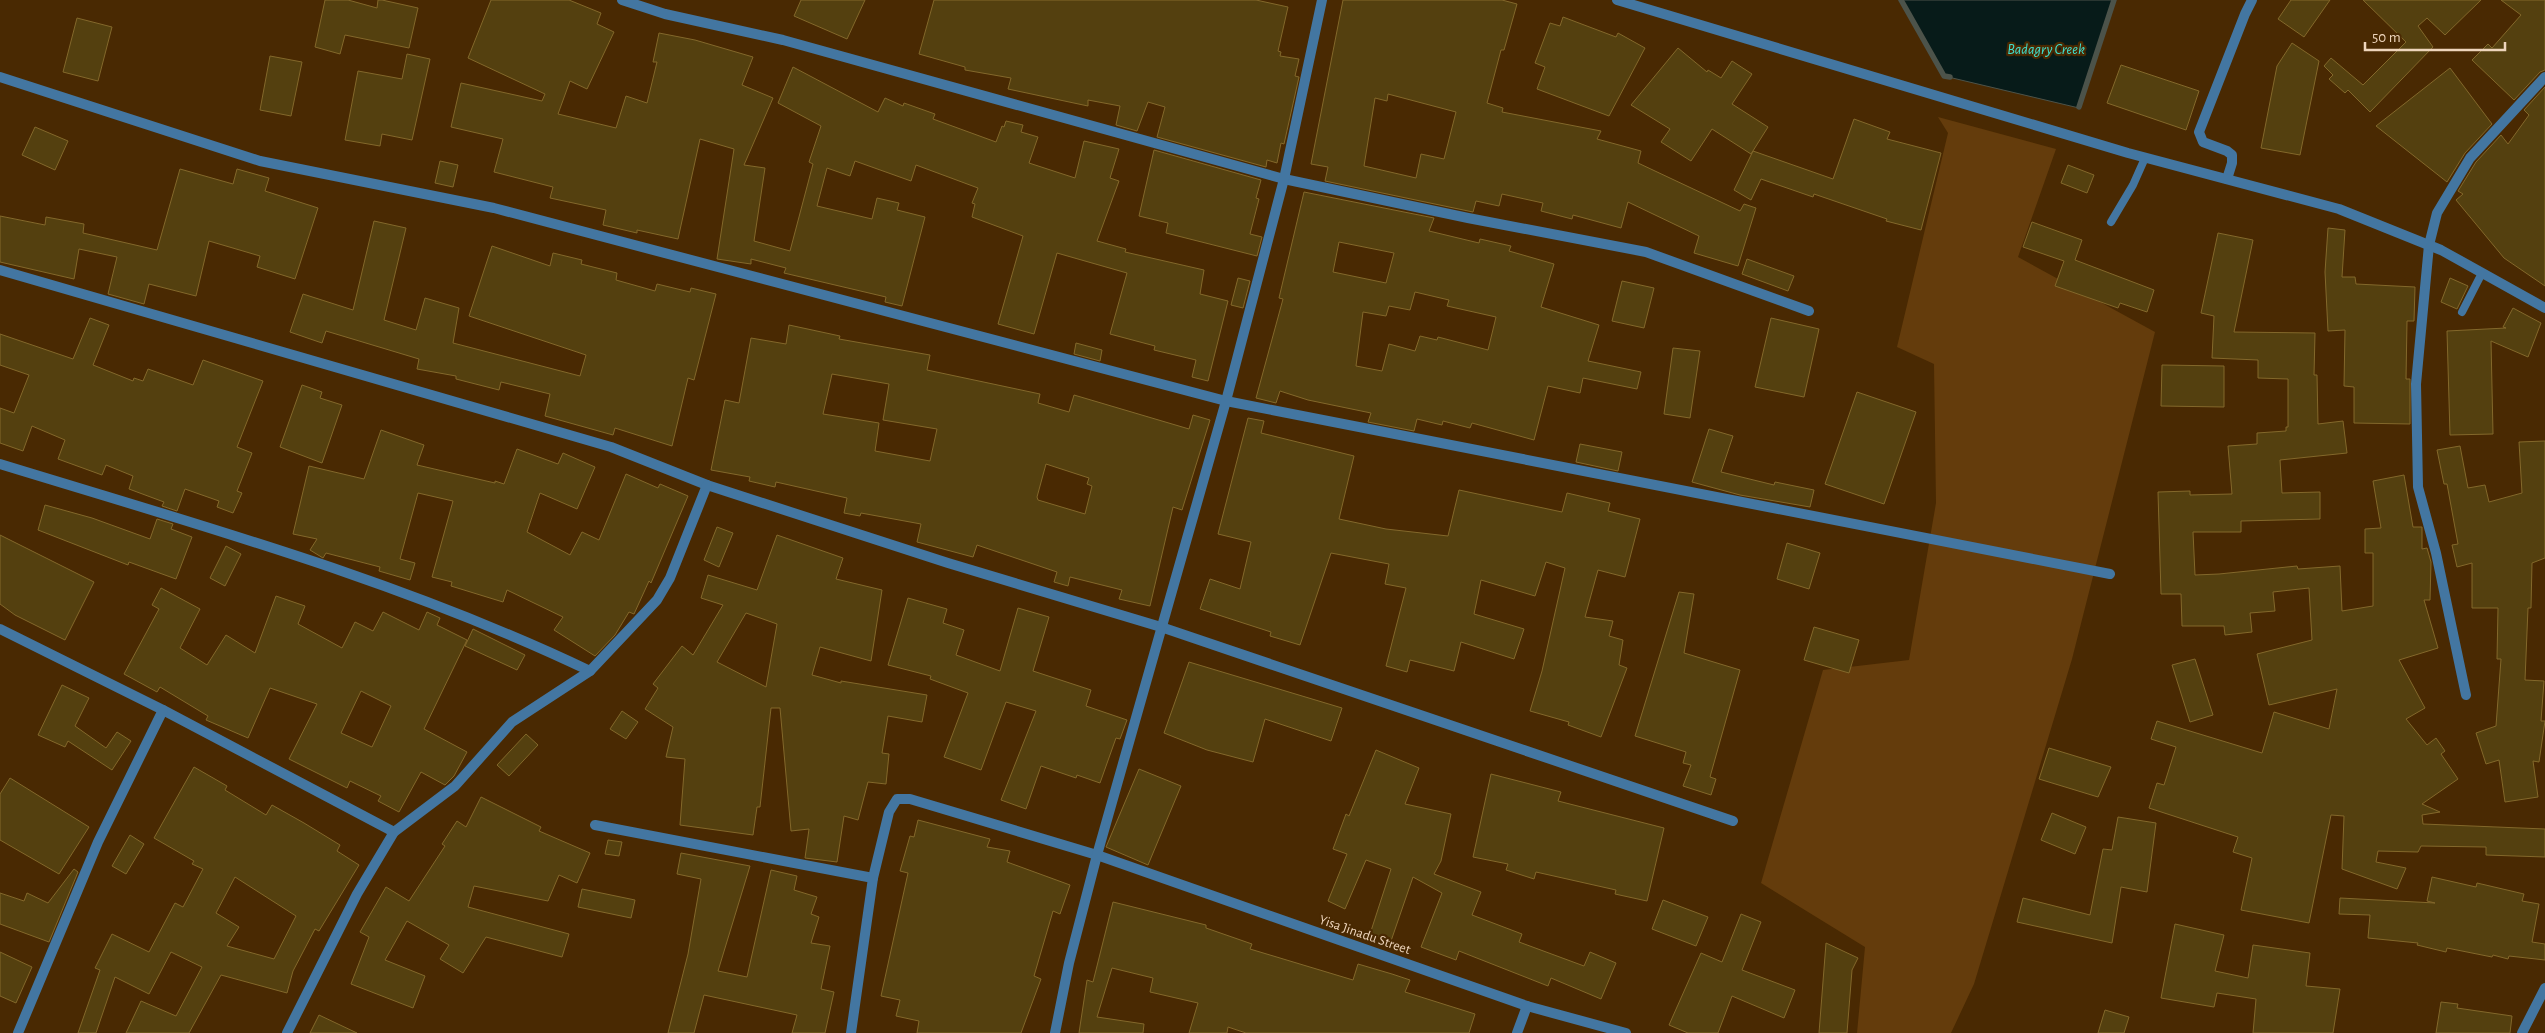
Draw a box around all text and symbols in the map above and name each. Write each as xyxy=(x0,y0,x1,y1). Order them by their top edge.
scale bar xyxy=(2365,20,2505,52)
text: 50 m xyxy=(2372,30,2401,45)
water label: Badagry Creek xyxy=(2007,42,2085,57)
street label: Yisa Jinadu Street xyxy=(1317,913,1413,957)

